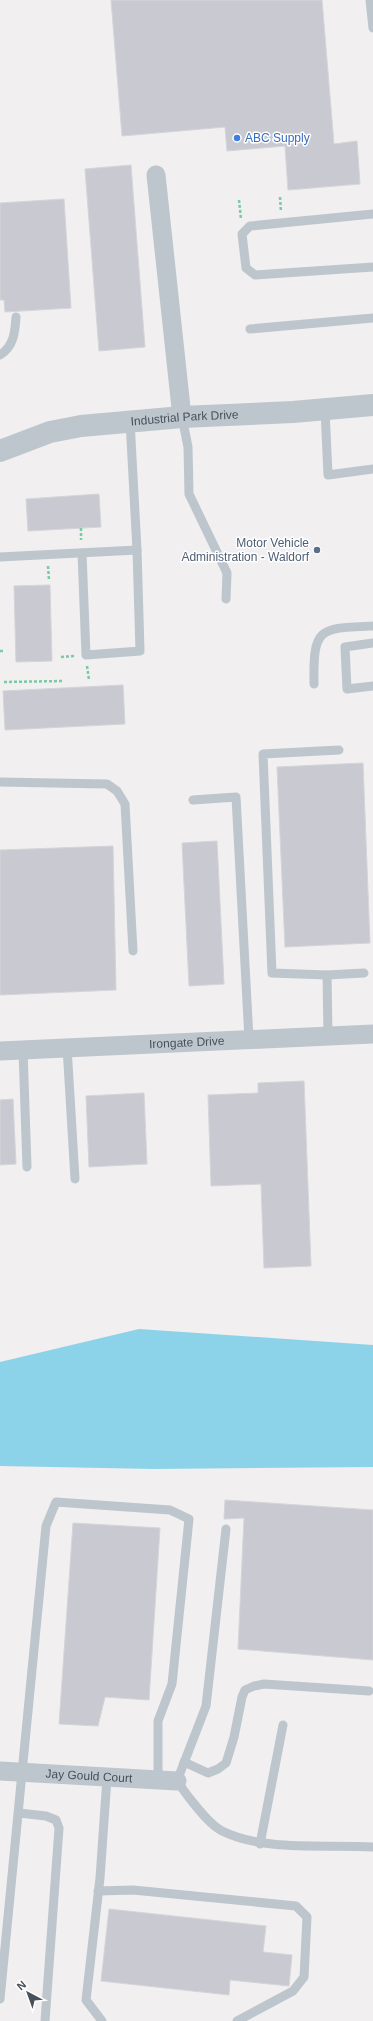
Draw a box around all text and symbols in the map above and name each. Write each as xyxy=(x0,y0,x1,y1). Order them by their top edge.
place label: ABC Supply xyxy=(245,131,310,145)
marker: ABC Supply xyxy=(232,133,242,143)
street label: Industrial Park Drive xyxy=(130,407,239,429)
place label: Motor Vehicle Administration - Waldorf xyxy=(181,536,310,564)
marker: Motor Vehicle Administration - Waldorf xyxy=(312,545,322,555)
street label: Irongate Drive xyxy=(149,1034,225,1051)
street label: Jay Gould Court xyxy=(45,1767,133,1785)
north arrow xyxy=(8,1973,48,2013)
text: N xyxy=(15,1978,28,1993)

